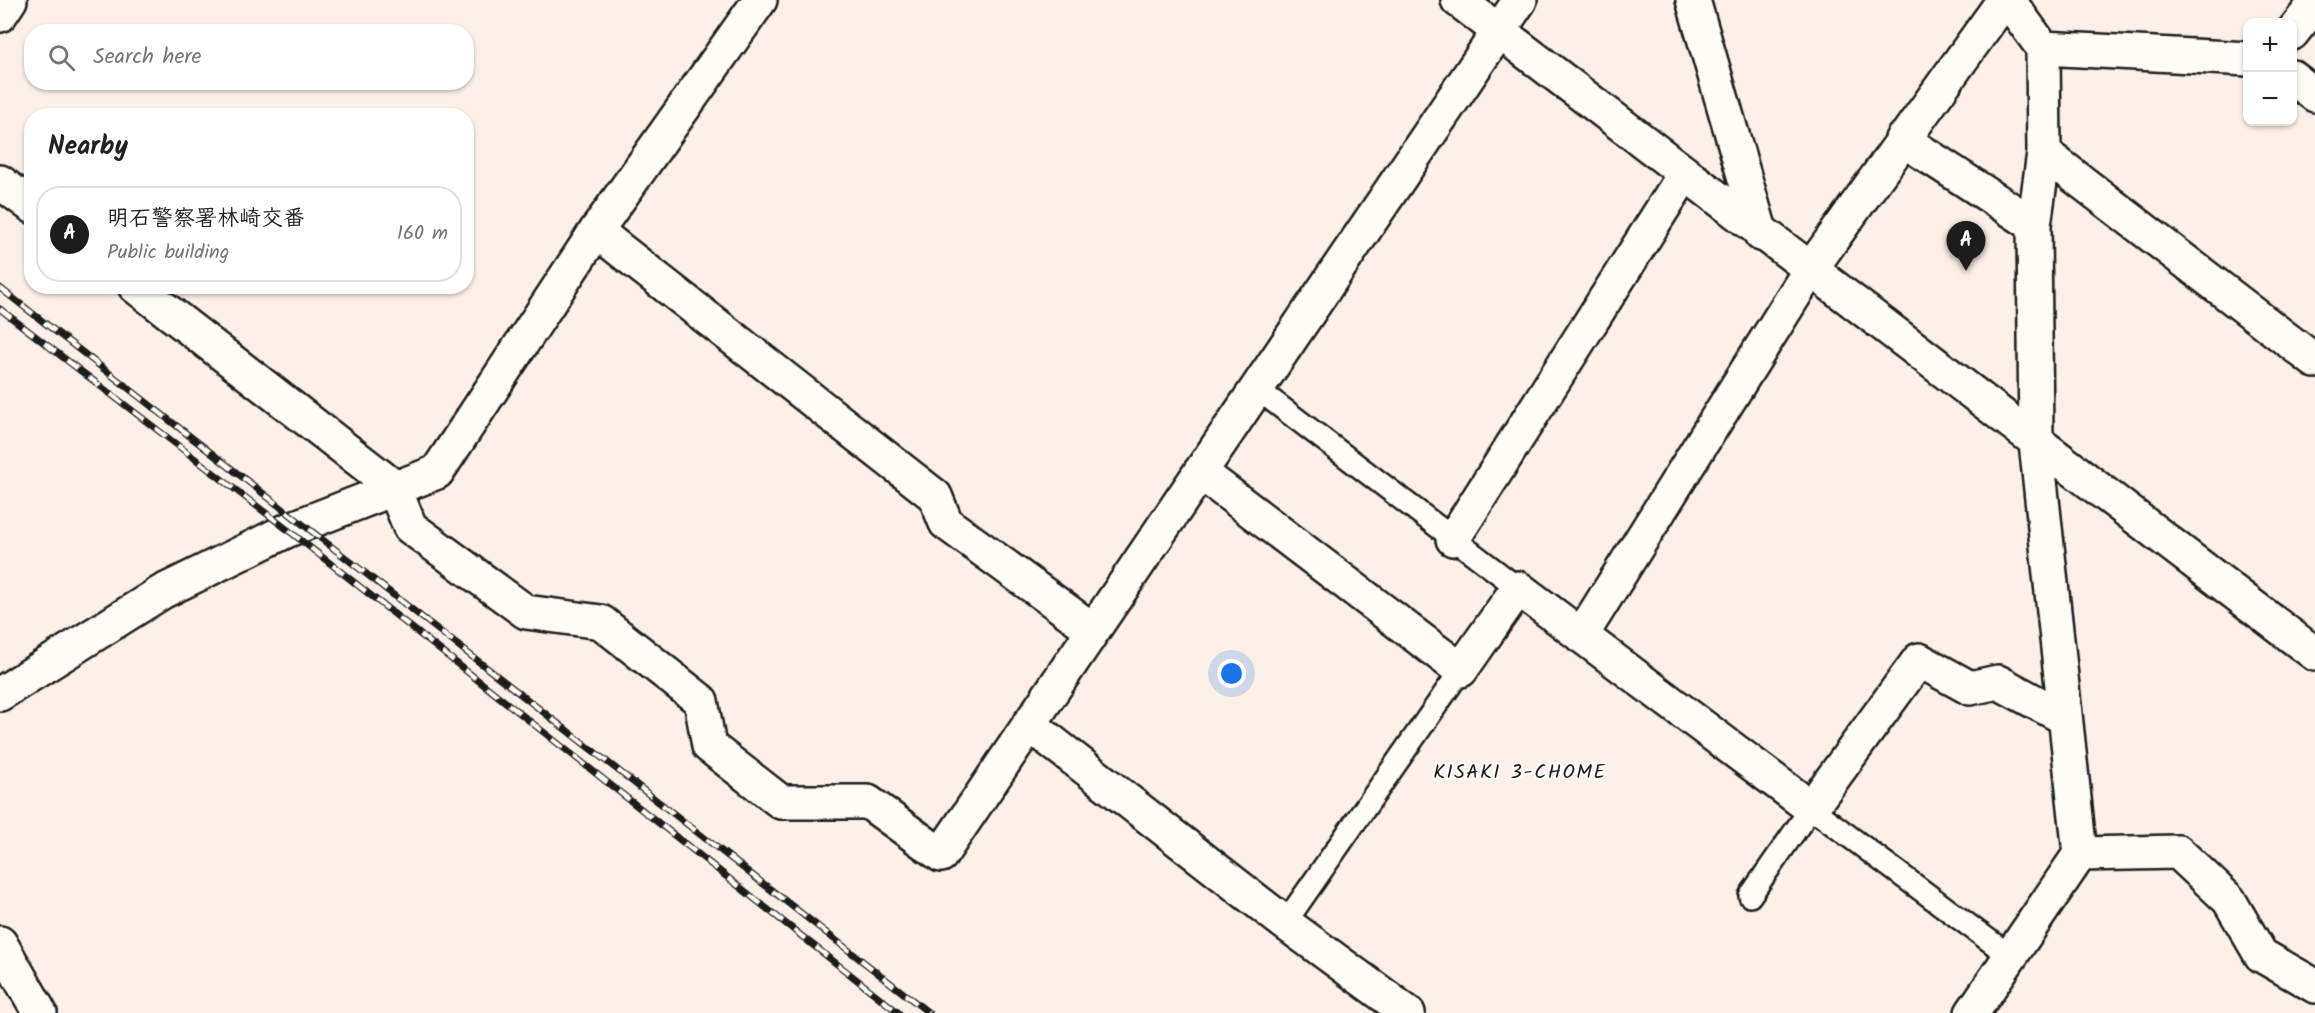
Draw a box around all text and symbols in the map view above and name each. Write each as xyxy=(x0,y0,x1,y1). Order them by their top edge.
map controls xyxy=(2243,18,2297,126)
button: + xyxy=(2243,18,2297,72)
search box xyxy=(24,24,474,90)
text: Search here xyxy=(93,40,201,75)
icon: search xyxy=(45,41,78,74)
button: − xyxy=(2243,72,2297,126)
text: Nearby xyxy=(48,126,128,168)
text: 明石警察署林崎交番 xyxy=(107,202,305,237)
text: A xyxy=(63,218,76,250)
text: 160 m xyxy=(397,218,448,250)
pin: A xyxy=(1946,222,1986,271)
text: Public building xyxy=(107,237,229,269)
your location xyxy=(1217,659,1246,688)
district label: KISAKI 3-CHOME xyxy=(1433,757,1607,789)

